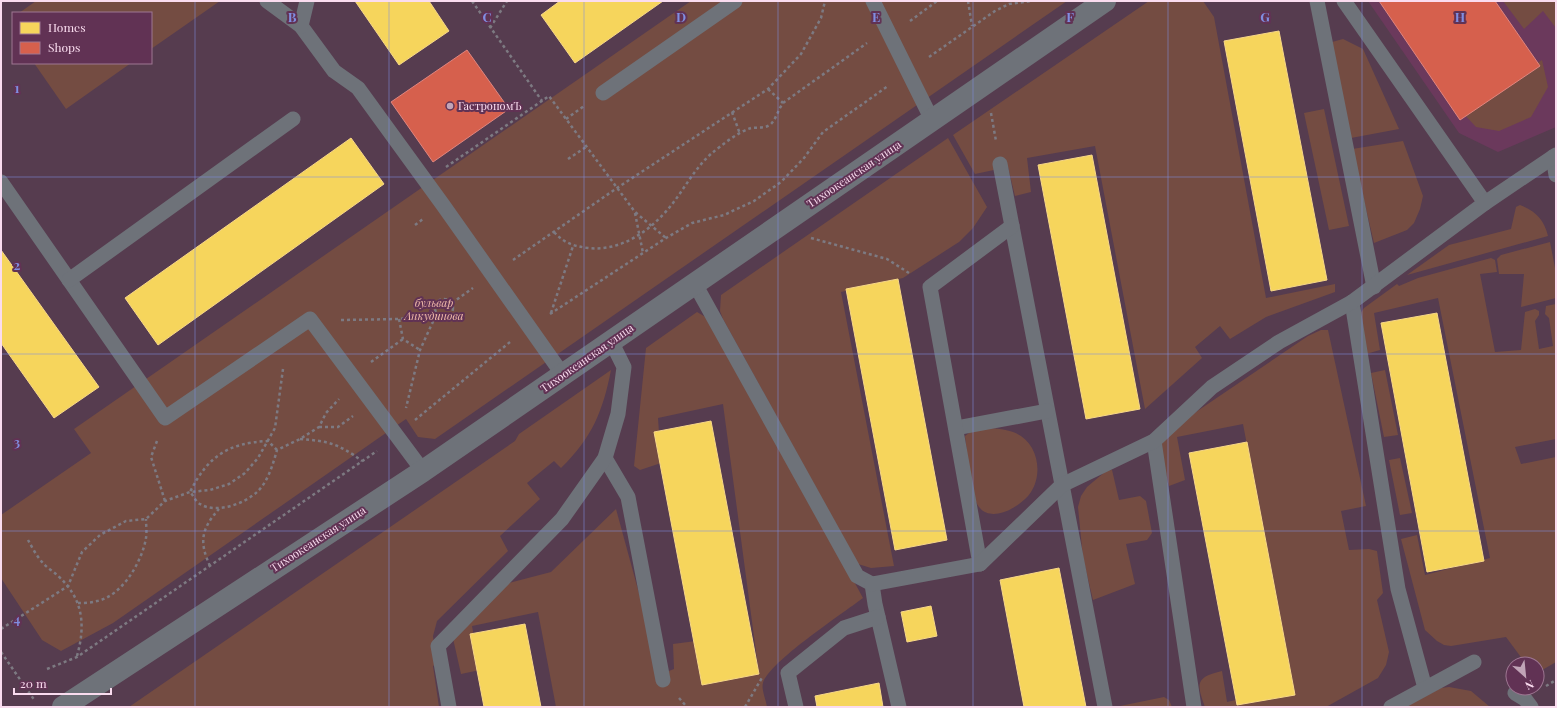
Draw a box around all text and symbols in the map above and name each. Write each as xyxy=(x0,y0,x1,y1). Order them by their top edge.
text: B xyxy=(288,8,297,25)
text: C xyxy=(482,8,492,25)
text: D xyxy=(676,8,686,25)
text: E xyxy=(872,8,880,25)
text: F xyxy=(1066,8,1074,25)
text: G xyxy=(1260,8,1270,25)
text: H xyxy=(1455,8,1465,25)
legend xyxy=(12,12,152,64)
text: Homes xyxy=(48,19,86,35)
text: Shops xyxy=(48,39,80,55)
text: 1 xyxy=(15,79,20,96)
place label: ГастрономЪ xyxy=(458,98,521,113)
marker: ГастрономЪ xyxy=(445,101,455,111)
street label: Тихоокеанская улица xyxy=(804,136,904,211)
text: 2 xyxy=(14,256,21,273)
park label: бульвар Анкудинова xyxy=(404,295,464,323)
street label: Тихоокеанская улица xyxy=(537,319,637,395)
text: 3 xyxy=(14,433,20,450)
street label: Тихоокеанская улица xyxy=(267,502,369,575)
text: 4 xyxy=(14,610,21,627)
north arrow xyxy=(1505,656,1545,696)
scale bar xyxy=(14,670,111,696)
text: 20 m xyxy=(20,675,47,691)
text: N xyxy=(1523,677,1537,694)

